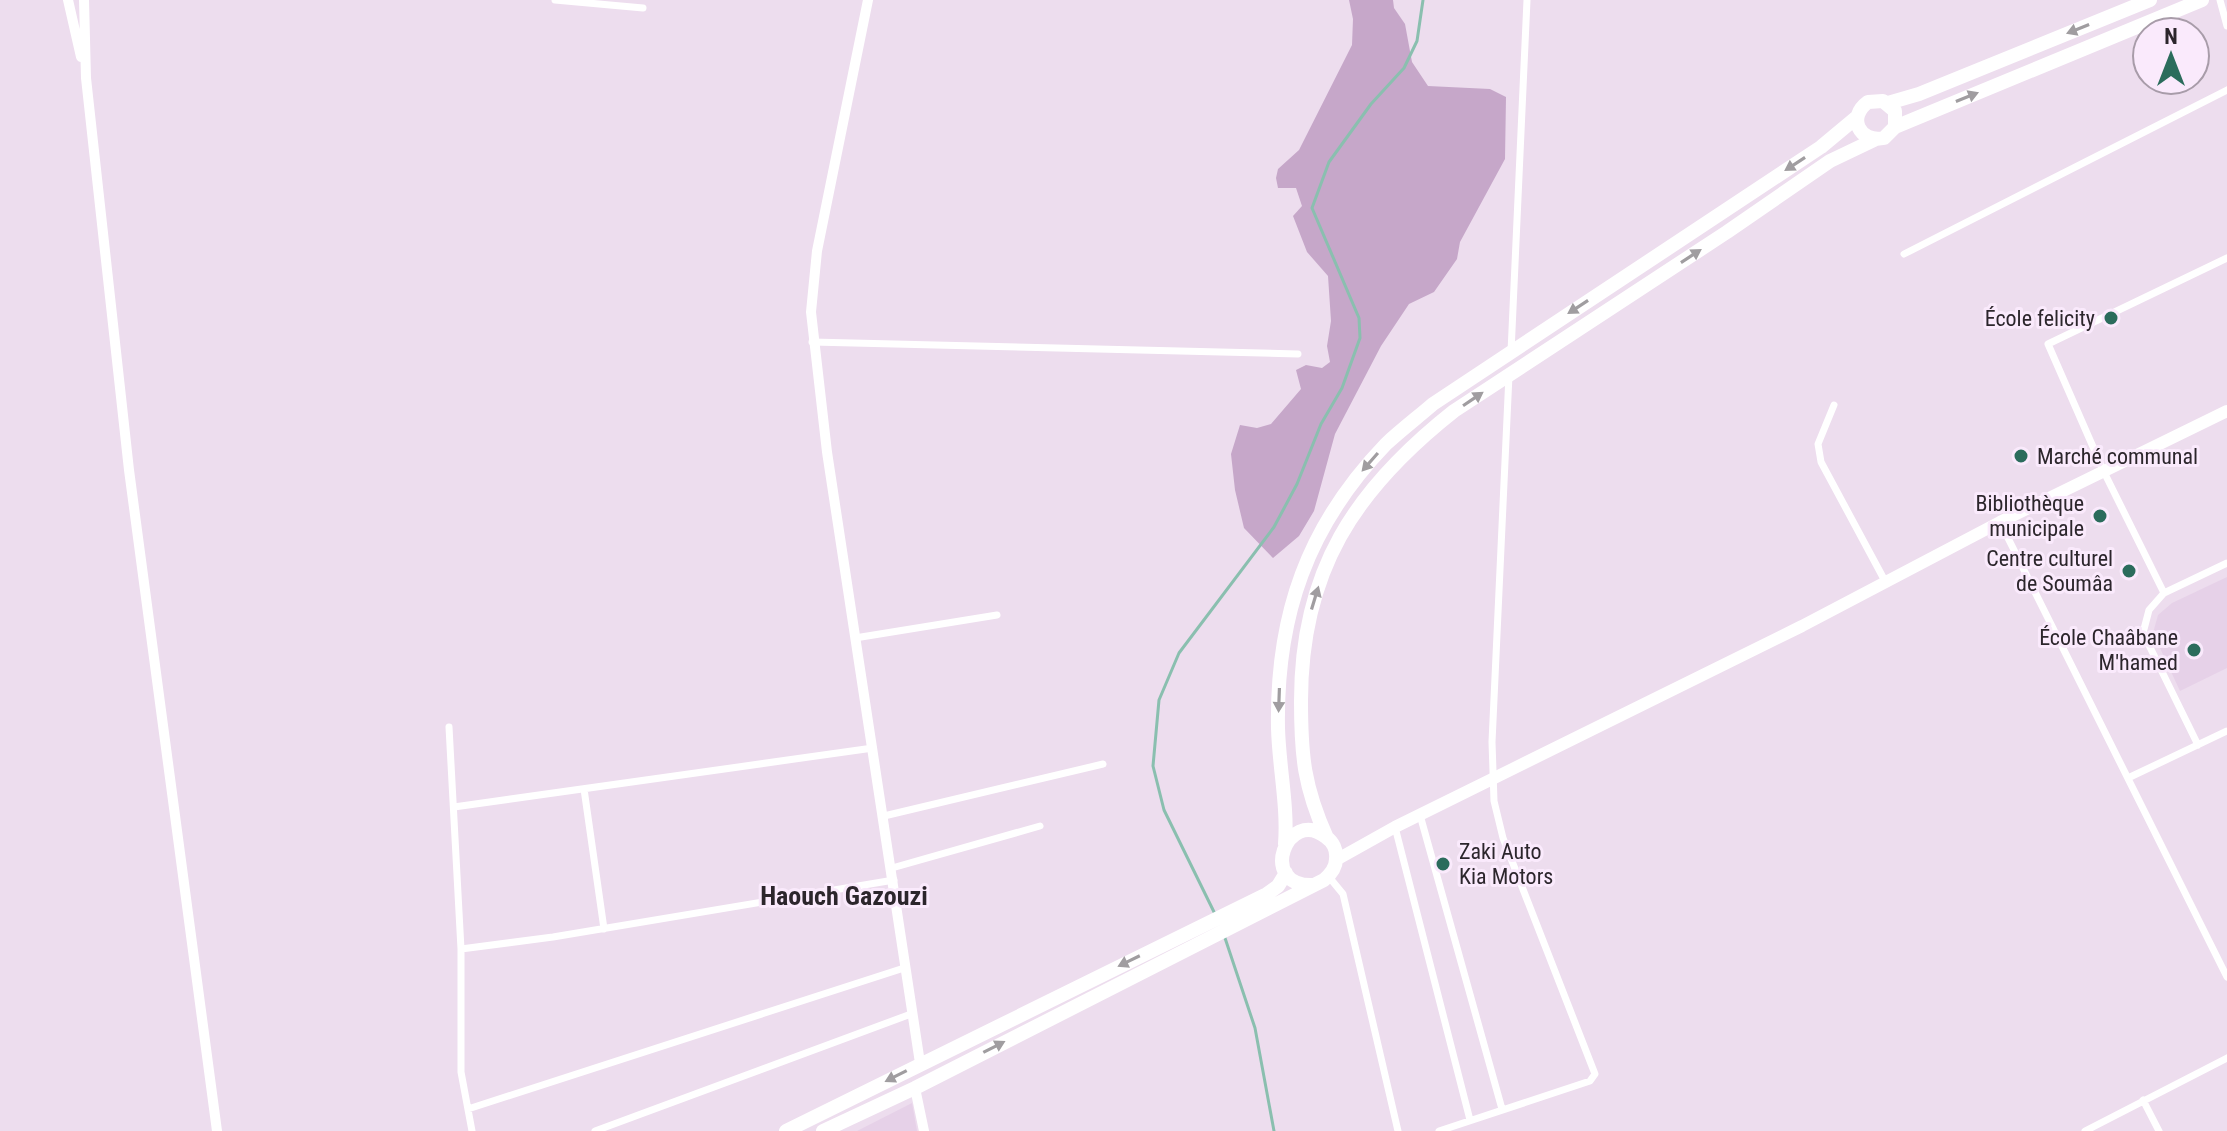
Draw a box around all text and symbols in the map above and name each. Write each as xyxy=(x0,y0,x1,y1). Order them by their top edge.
north arrow xyxy=(2131,16,2211,96)
one-way arrow xyxy=(2066,23,2090,36)
text: N xyxy=(2164,24,2178,49)
one-way arrow xyxy=(1955,91,1979,104)
one-way arrow xyxy=(1784,156,1805,171)
one-way arrow xyxy=(1680,249,1701,264)
one-way arrow xyxy=(1567,300,1588,315)
place label: École felicity xyxy=(1985,306,2095,331)
marker: École felicity xyxy=(2102,309,2120,327)
one-way arrow xyxy=(1462,392,1484,406)
place label: Marché communal xyxy=(2037,444,2198,469)
marker: Marché communal xyxy=(2012,447,2030,465)
one-way arrow xyxy=(1362,452,1379,472)
place label: Bibliothèque municipale xyxy=(1976,491,2084,541)
marker: Bibliothèque municipale xyxy=(2091,507,2109,525)
place label: Centre culturel de Soumâa xyxy=(1986,546,2113,596)
marker: Centre culturel de Soumâa xyxy=(2120,562,2138,580)
one-way arrow xyxy=(1309,585,1321,609)
place label: École Chaâbane M'hamed xyxy=(2039,625,2178,675)
marker: École Chaâbane M'hamed xyxy=(2185,641,2203,659)
one-way arrow xyxy=(1273,688,1286,713)
place label: Zaki Auto Kia Motors xyxy=(1459,839,1553,889)
marker: Zaki Auto Kia Motors xyxy=(1434,855,1452,873)
district label: Haouch Gazouzi xyxy=(760,881,928,911)
one-way arrow xyxy=(1118,954,1141,968)
one-way arrow xyxy=(982,1041,1005,1054)
one-way arrow xyxy=(884,1069,907,1082)

